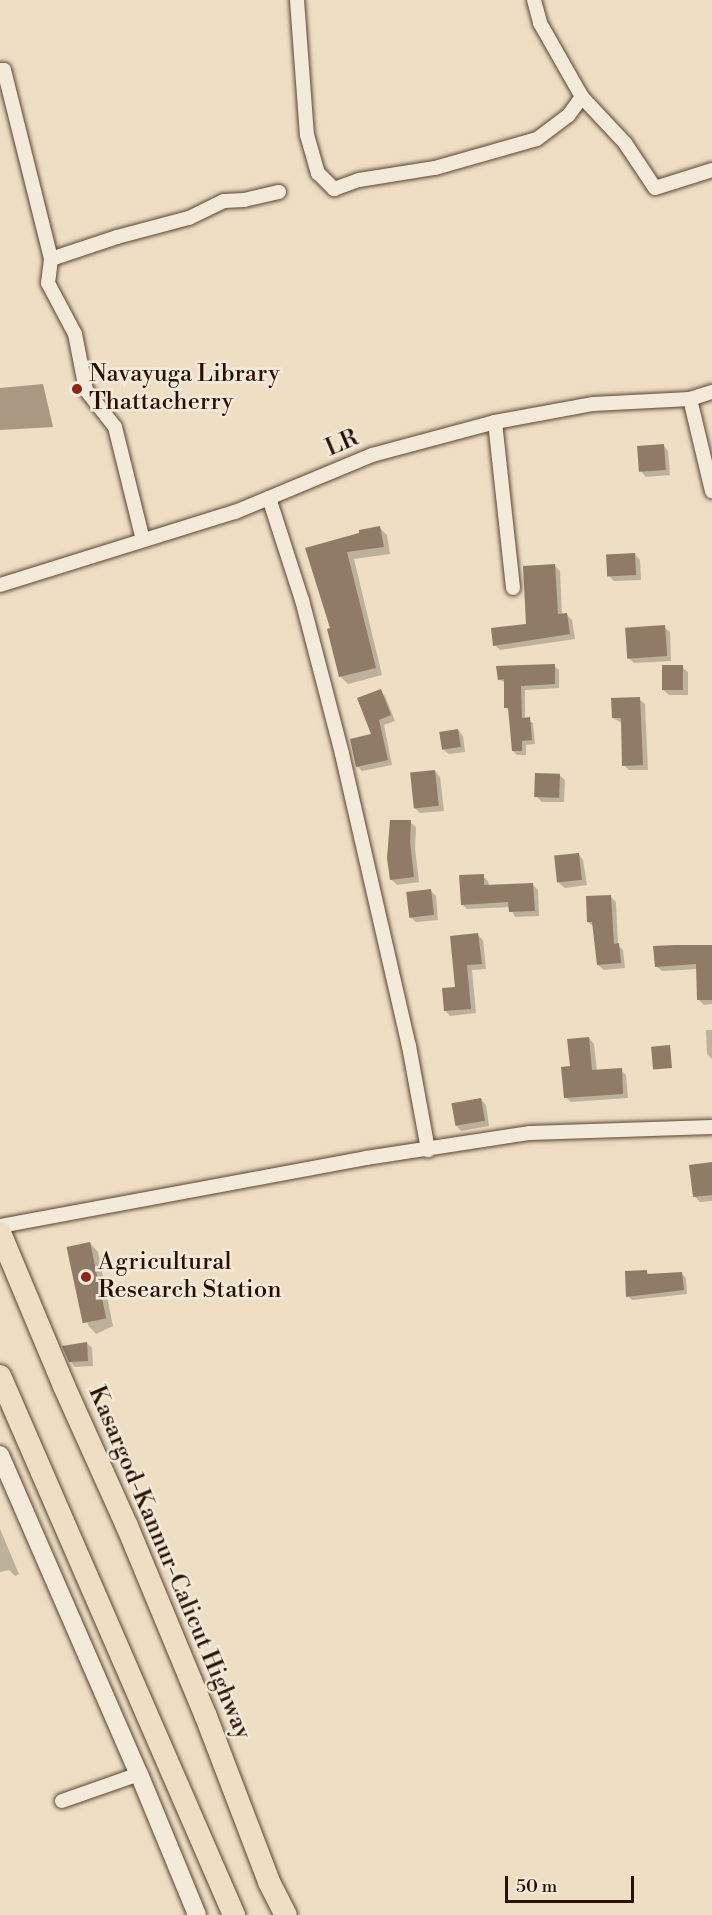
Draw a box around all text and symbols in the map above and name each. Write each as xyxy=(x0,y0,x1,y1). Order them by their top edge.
place label: Navayuga Library Thattacherry xyxy=(89,361,280,417)
marker: Navayuga Library Thattacherry xyxy=(70,382,84,396)
street label: LR xyxy=(321,424,363,464)
place label: Agricultural Research Station xyxy=(98,1249,282,1305)
marker: Agricultural Research Station xyxy=(79,1270,93,1284)
street label: Kasargod-Kannur-Calicut Highway xyxy=(81,1382,257,1744)
scale bar xyxy=(508,1864,637,1902)
text: 50 m xyxy=(516,1875,557,1898)

